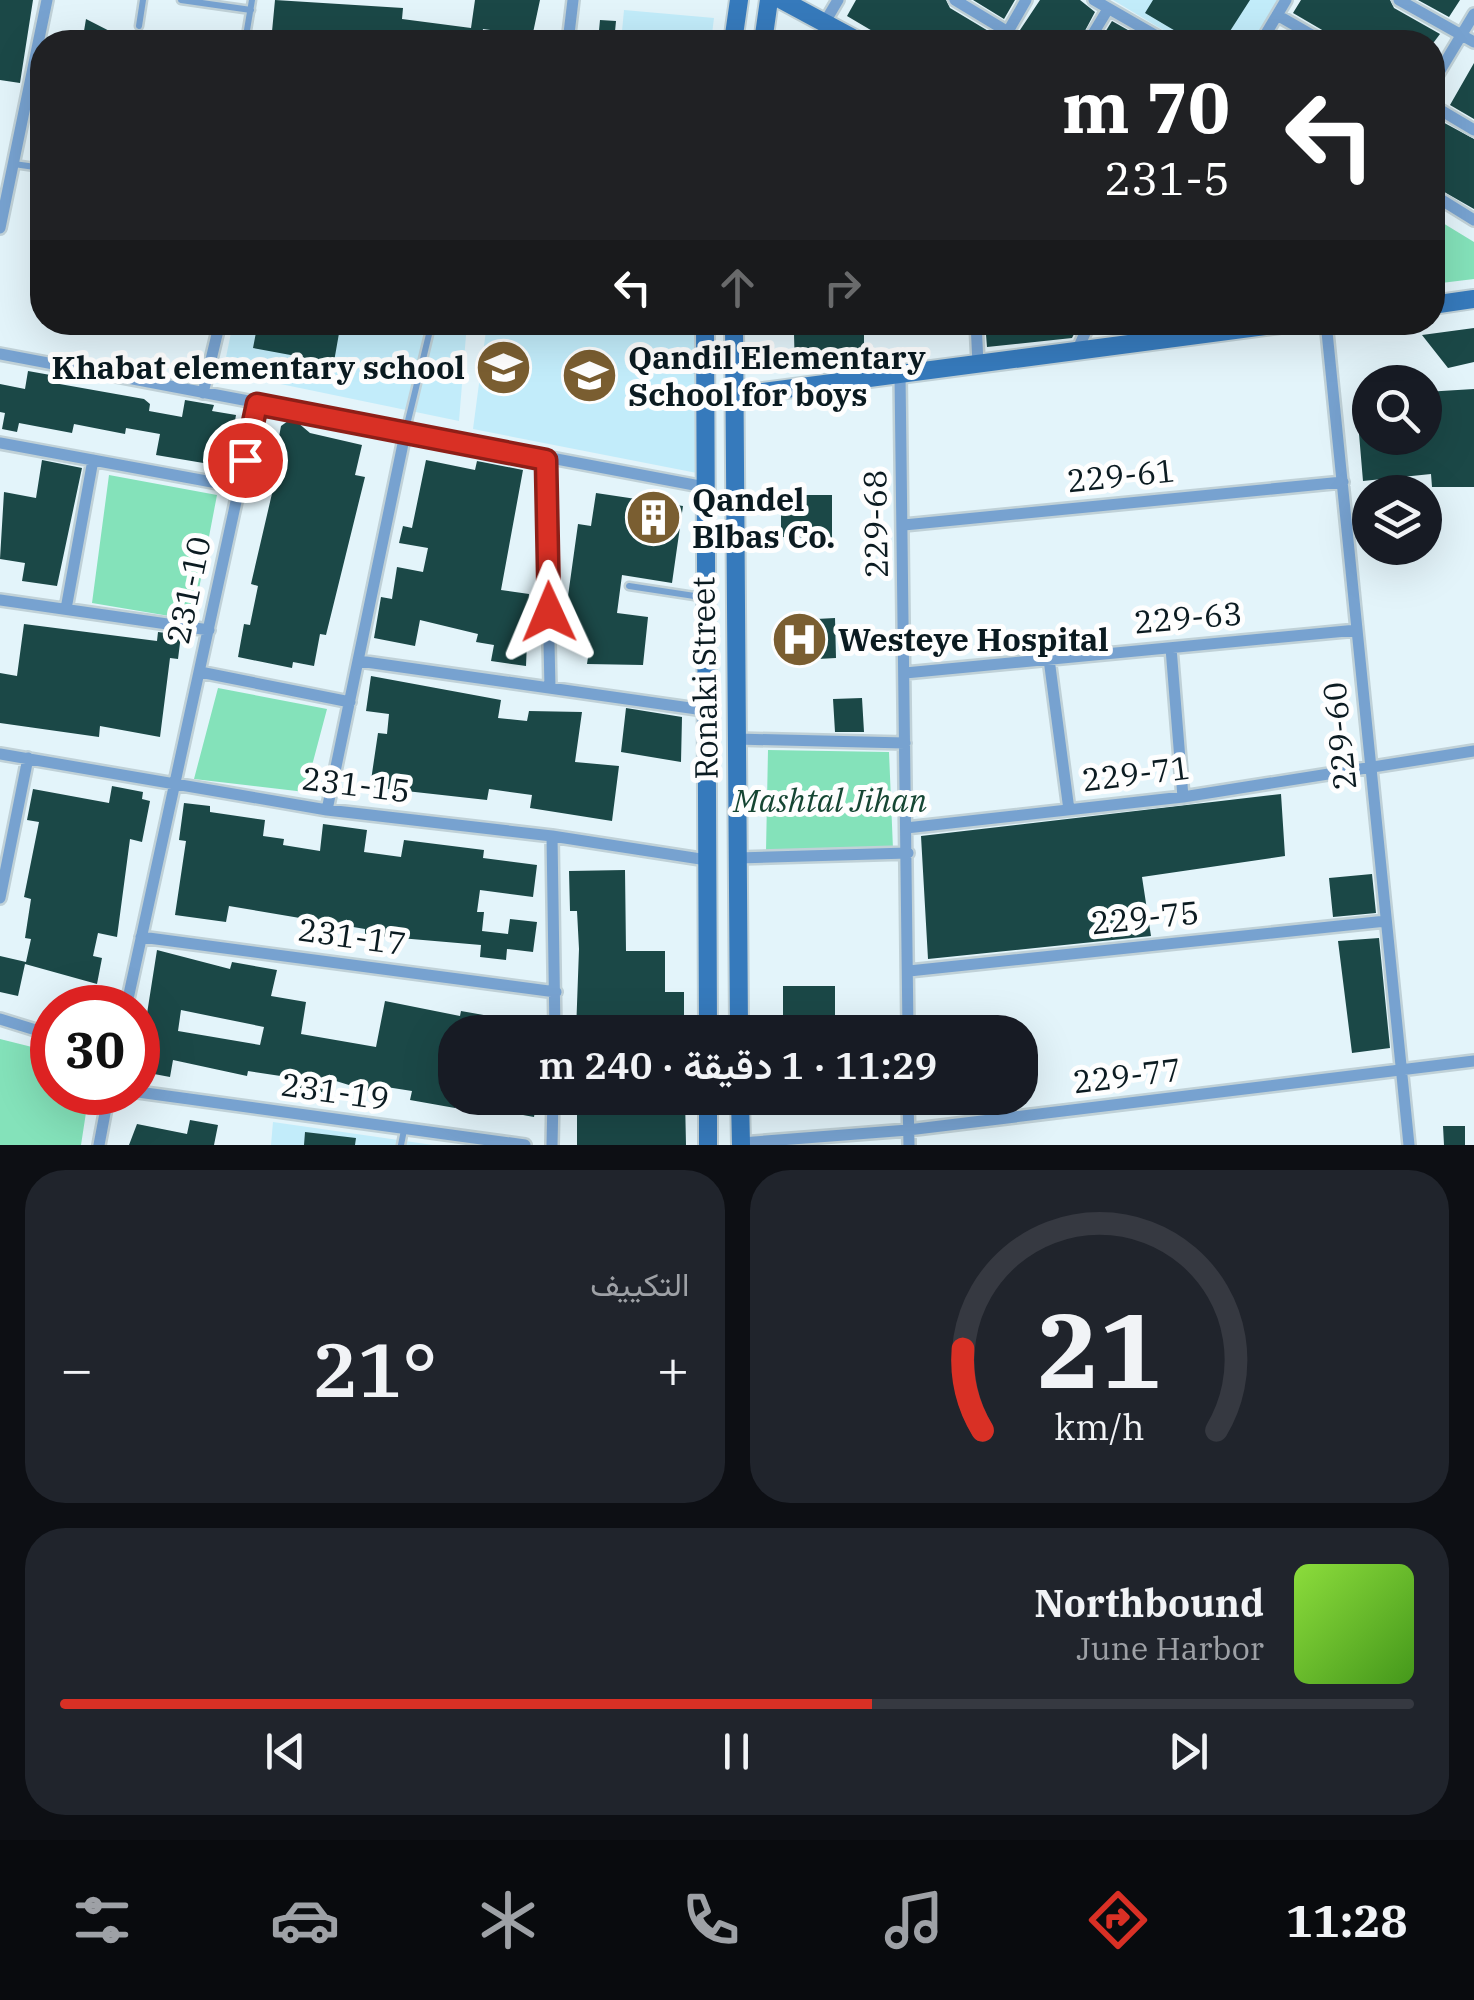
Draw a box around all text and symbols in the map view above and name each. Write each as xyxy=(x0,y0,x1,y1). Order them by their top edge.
text: 70 m xyxy=(1062,61,1230,152)
icon: left xyxy=(1265,70,1395,200)
text: 231-5 xyxy=(1104,149,1230,207)
icon: left xyxy=(605,260,660,315)
icon: ahead xyxy=(710,260,765,315)
icon: right xyxy=(815,260,870,315)
place label: Qandil Elementary School for boys xyxy=(628,336,926,415)
school or university icon: Khabat elementary school xyxy=(474,338,534,398)
place label: Khabat elementary school xyxy=(51,346,465,388)
school or university icon: Qandil Elementary School for boys xyxy=(559,346,619,406)
map controls xyxy=(1352,365,1442,565)
button: search xyxy=(1352,365,1442,455)
pin xyxy=(203,418,288,503)
icon: arrive xyxy=(218,433,273,488)
street label: 229-61 xyxy=(1065,448,1177,502)
street label: 229-68 xyxy=(853,469,897,579)
button: layers xyxy=(1352,475,1442,565)
place label: Qandel Blbas Co. xyxy=(692,478,835,557)
building icon: Qandel Blbas Co. xyxy=(623,488,683,548)
street label: 231-10 xyxy=(156,532,220,647)
position arrow xyxy=(497,560,601,664)
street label: Ronaki Street xyxy=(681,576,727,780)
street label: 229-63 xyxy=(1132,591,1244,643)
hospital icon: Westeye Hospital xyxy=(769,610,829,670)
place label: Westeye Hospital xyxy=(838,618,1109,660)
street label: 229-60 xyxy=(1312,680,1366,792)
street label: 229-71 xyxy=(1079,746,1192,800)
street label: 231-15 xyxy=(300,757,413,811)
park label: Mashtal Jihan xyxy=(732,779,927,821)
street label: 229-75 xyxy=(1089,890,1201,944)
street label: 231-17 xyxy=(295,908,409,964)
speed limit sign: 30 xyxy=(30,985,160,1115)
text: 11:29 · 1 دقيقة · 240 m xyxy=(539,1040,937,1089)
street label: 229-77 xyxy=(1070,1048,1183,1102)
street label: 231-19 xyxy=(278,1063,392,1119)
text: التكييف xyxy=(590,1263,690,1305)
text: 21 xyxy=(1037,1281,1162,1417)
text: 21° xyxy=(312,1320,437,1418)
text: − xyxy=(60,1333,93,1404)
text: + xyxy=(656,1333,689,1404)
text: km/h xyxy=(1054,1403,1144,1450)
text: Northbound xyxy=(1034,1578,1264,1627)
text: June Harbor xyxy=(1076,1627,1264,1669)
icon: previous xyxy=(258,1724,313,1779)
icon: pause xyxy=(709,1724,764,1779)
icon: next xyxy=(1161,1724,1216,1779)
icon: filters xyxy=(67,1885,137,1955)
icon: car xyxy=(270,1885,340,1955)
icon: climate xyxy=(473,1885,543,1955)
icon: phone xyxy=(676,1885,746,1955)
icon: music xyxy=(879,1885,949,1955)
icon: directions xyxy=(1083,1885,1153,1955)
text: 11:28 xyxy=(1286,1891,1407,1949)

